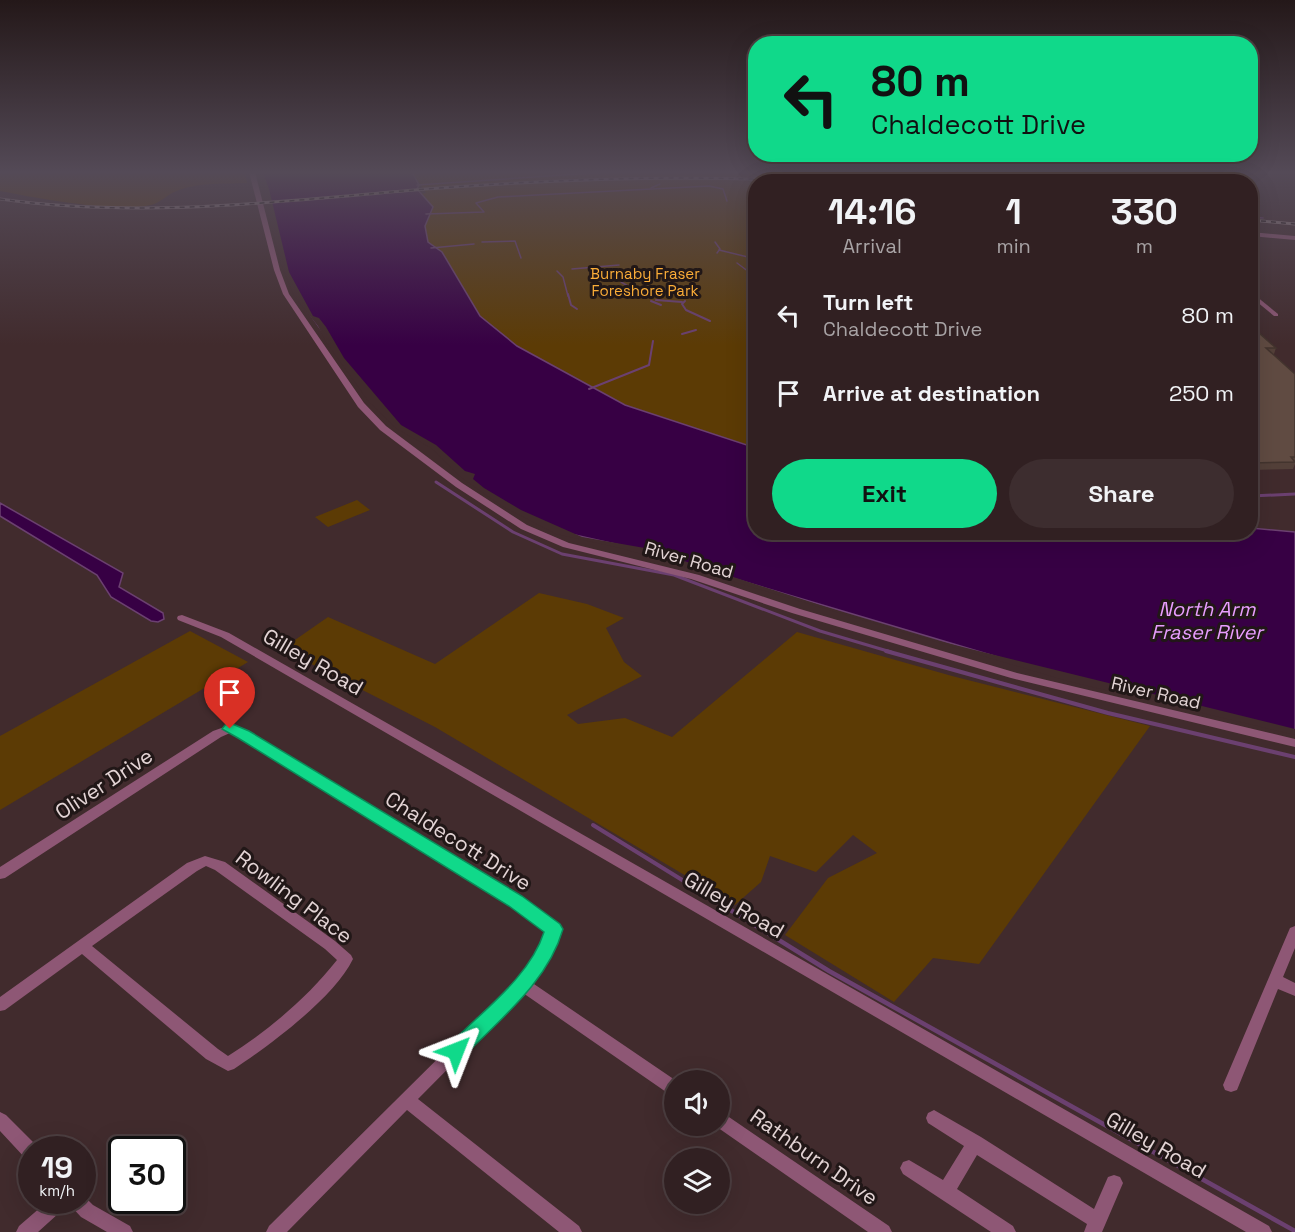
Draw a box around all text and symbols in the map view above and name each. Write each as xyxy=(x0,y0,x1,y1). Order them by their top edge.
text: 80 m xyxy=(871,55,970,108)
icon: left xyxy=(772,60,850,138)
text: Chaldecott Drive xyxy=(871,107,1086,142)
text: 14:16 xyxy=(828,189,916,235)
text: 1 xyxy=(1006,189,1022,235)
text: 330 xyxy=(1111,189,1178,235)
text: Arrival xyxy=(843,233,902,259)
text: min xyxy=(996,233,1031,259)
text: m xyxy=(1136,233,1153,259)
park label: Burnaby Fraser Foreshore Park xyxy=(590,264,700,300)
text: Turn left xyxy=(823,288,913,316)
icon: left xyxy=(772,299,805,332)
text: 80 m xyxy=(1182,301,1234,329)
text: Chaldecott Drive xyxy=(823,316,982,342)
icon: arrive xyxy=(772,377,805,410)
text: Arrive at destination xyxy=(823,379,1040,407)
text: 250 m xyxy=(1169,379,1234,407)
button: Exit xyxy=(772,459,997,528)
button: Share xyxy=(1009,459,1234,528)
street label: River Road xyxy=(642,536,736,583)
water label: North Arm Fraser River xyxy=(1151,596,1265,645)
street label: Gilley Road xyxy=(258,622,368,701)
pin xyxy=(204,667,255,729)
street label: River Road xyxy=(1109,671,1203,714)
icon: arrive xyxy=(213,676,246,709)
street label: Oliver Drive xyxy=(50,742,158,825)
street label: Chaldecott Drive xyxy=(380,785,536,896)
street label: Rowling Place xyxy=(230,844,358,949)
street label: Gilley Road xyxy=(679,865,789,944)
position arrow xyxy=(424,1019,488,1083)
map controls xyxy=(664,1070,730,1214)
button: sound xyxy=(664,1070,730,1136)
street label: Rathburn Drive xyxy=(745,1102,883,1211)
street label: Gilley Road xyxy=(1101,1105,1211,1184)
speed limit sign: 30 xyxy=(108,1136,186,1214)
text: 19 xyxy=(41,1148,73,1187)
button: layers xyxy=(664,1148,730,1214)
text: km/h xyxy=(39,1181,75,1200)

